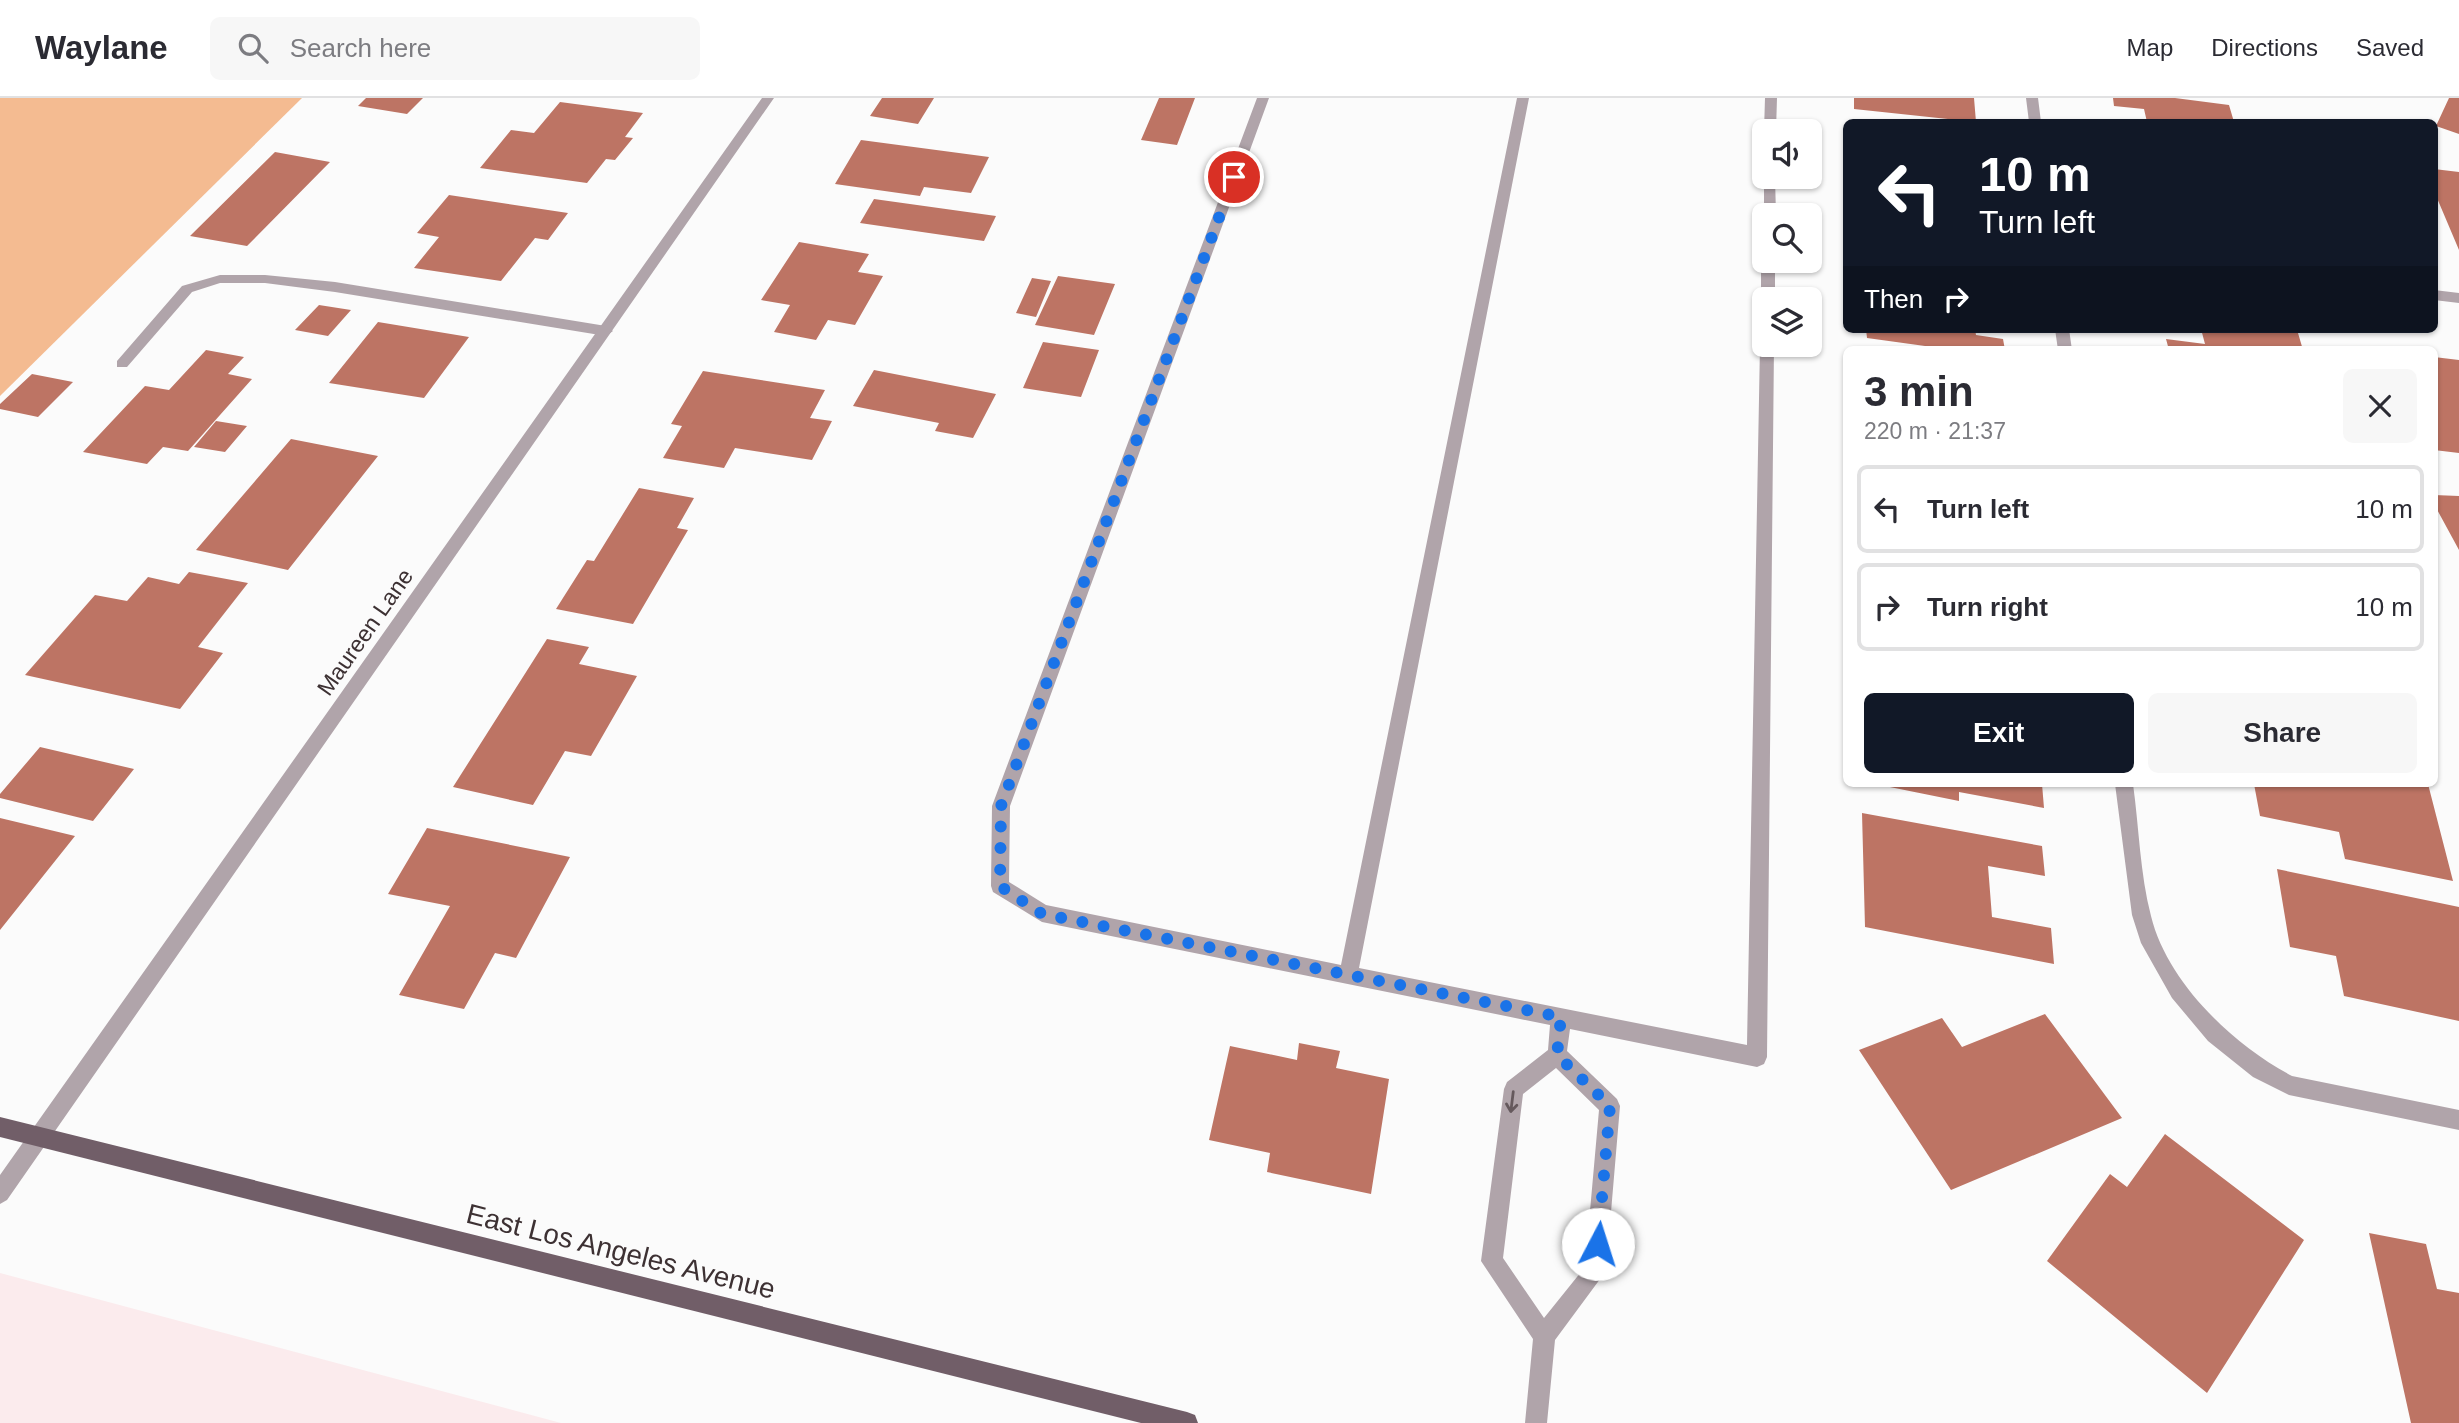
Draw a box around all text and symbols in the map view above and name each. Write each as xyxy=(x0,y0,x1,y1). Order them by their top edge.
search box xyxy=(210,17,700,80)
text: Waylane xyxy=(35,29,168,66)
icon: search xyxy=(234,29,272,67)
text: Search here xyxy=(290,33,431,63)
text: Map xyxy=(2127,34,2173,61)
text: Directions xyxy=(2211,34,2318,61)
text: Saved xyxy=(2356,34,2424,61)
map controls xyxy=(1752,119,1822,357)
button: sound xyxy=(1752,119,1822,189)
pin xyxy=(1204,147,1264,207)
icon: left xyxy=(1864,147,1955,238)
text: 10 m xyxy=(1979,147,2091,201)
icon: arrive xyxy=(1215,158,1253,196)
button: search xyxy=(1752,203,1822,273)
text: Turn left xyxy=(1979,204,2095,240)
icon: right xyxy=(1937,280,1975,318)
text: Then xyxy=(1864,284,1923,314)
button: layers xyxy=(1752,287,1822,357)
text: 3 min xyxy=(1864,368,1974,415)
button: close xyxy=(2343,369,2417,443)
text: 220 m · 21:37 xyxy=(1864,418,2006,444)
icon: left xyxy=(1868,490,1906,528)
text: Turn left xyxy=(1927,494,2029,524)
text: 10 m xyxy=(2355,494,2413,524)
street label: Maureen Lane xyxy=(312,564,418,700)
icon: right xyxy=(1868,588,1906,626)
text: Turn right xyxy=(1927,592,2048,622)
text: 10 m xyxy=(2355,592,2413,622)
button: Exit xyxy=(1864,693,2134,773)
button: Share xyxy=(2148,693,2417,773)
one-way arrow xyxy=(1505,1090,1518,1113)
street label: East Los Angeles Avenue xyxy=(463,1198,778,1305)
position arrow xyxy=(1561,1207,1635,1281)

